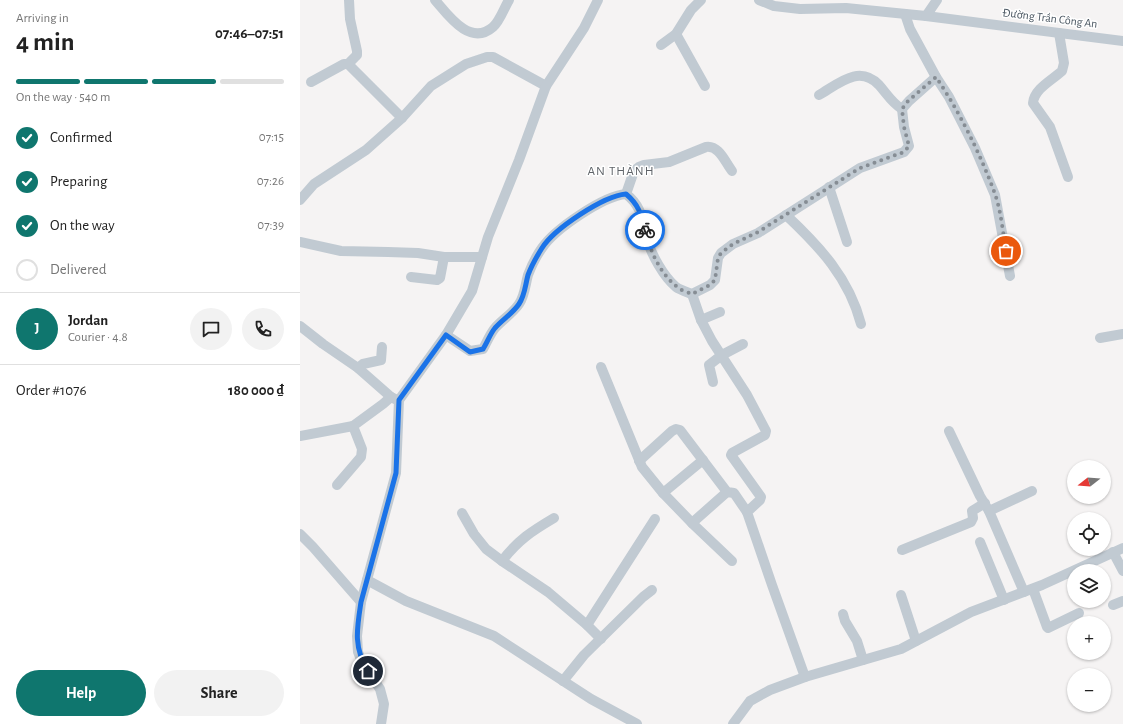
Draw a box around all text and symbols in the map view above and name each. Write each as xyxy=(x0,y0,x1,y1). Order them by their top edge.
street label: Đường Trần Công An xyxy=(1002,6,1098,30)
text: Arriving in xyxy=(16,12,69,25)
text: 07:46–07:51 xyxy=(215,26,284,41)
text: 4 min xyxy=(16,29,75,55)
text: On the way · 540 m xyxy=(16,91,110,104)
icon: check xyxy=(16,127,38,149)
text: Confirmed xyxy=(50,130,112,145)
text: 07:15 xyxy=(259,131,284,144)
district label: AN THÀNH xyxy=(587,164,655,178)
icon: check xyxy=(16,171,38,193)
text: Preparing xyxy=(50,174,107,189)
text: 07:26 xyxy=(257,175,284,188)
courier xyxy=(625,210,665,250)
icon: check xyxy=(16,215,38,237)
text: On the way xyxy=(50,218,115,233)
text: 07:39 xyxy=(257,219,284,232)
icon: bike xyxy=(634,219,656,241)
pin xyxy=(989,234,1023,268)
icon: bag xyxy=(995,240,1017,262)
text: Delivered xyxy=(50,262,107,277)
button: chat xyxy=(190,308,232,350)
button: phone xyxy=(242,308,284,350)
text: Jordan xyxy=(68,313,108,328)
text: J xyxy=(34,321,40,336)
text: Courier · 4.8 xyxy=(68,331,128,344)
text: Order #1076 xyxy=(16,383,87,398)
text: 180 000 ₫ xyxy=(228,383,284,398)
north arrow xyxy=(1067,460,1111,504)
map controls xyxy=(1067,460,1111,712)
button: locate xyxy=(1067,512,1111,556)
button: layers xyxy=(1067,564,1111,608)
button: + xyxy=(1067,616,1111,660)
pin xyxy=(351,654,385,688)
icon: home xyxy=(357,660,379,682)
button: − xyxy=(1067,668,1111,712)
button: Help xyxy=(16,670,146,716)
button: Share xyxy=(154,670,284,716)

